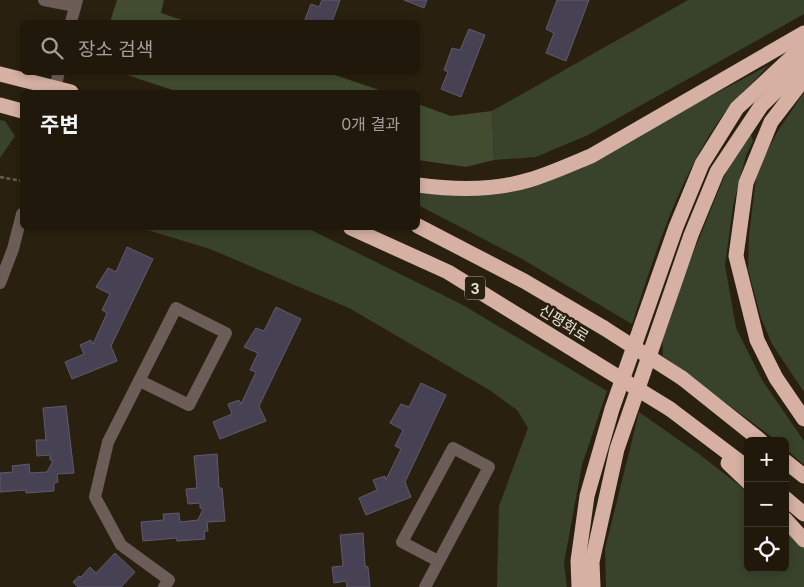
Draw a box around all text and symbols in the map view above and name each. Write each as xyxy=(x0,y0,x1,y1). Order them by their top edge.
search box xyxy=(20,20,420,75)
icon: search xyxy=(38,34,66,62)
text: 장소 검색 xyxy=(78,38,153,61)
text: 주변 xyxy=(40,112,79,137)
text: 0개 결과 xyxy=(341,114,400,134)
road number: 3 xyxy=(465,276,485,300)
street label: 신평화로 xyxy=(536,300,592,346)
map controls xyxy=(744,437,789,572)
button: + xyxy=(744,437,789,482)
button: − xyxy=(744,482,789,527)
button: locate xyxy=(744,527,789,572)

